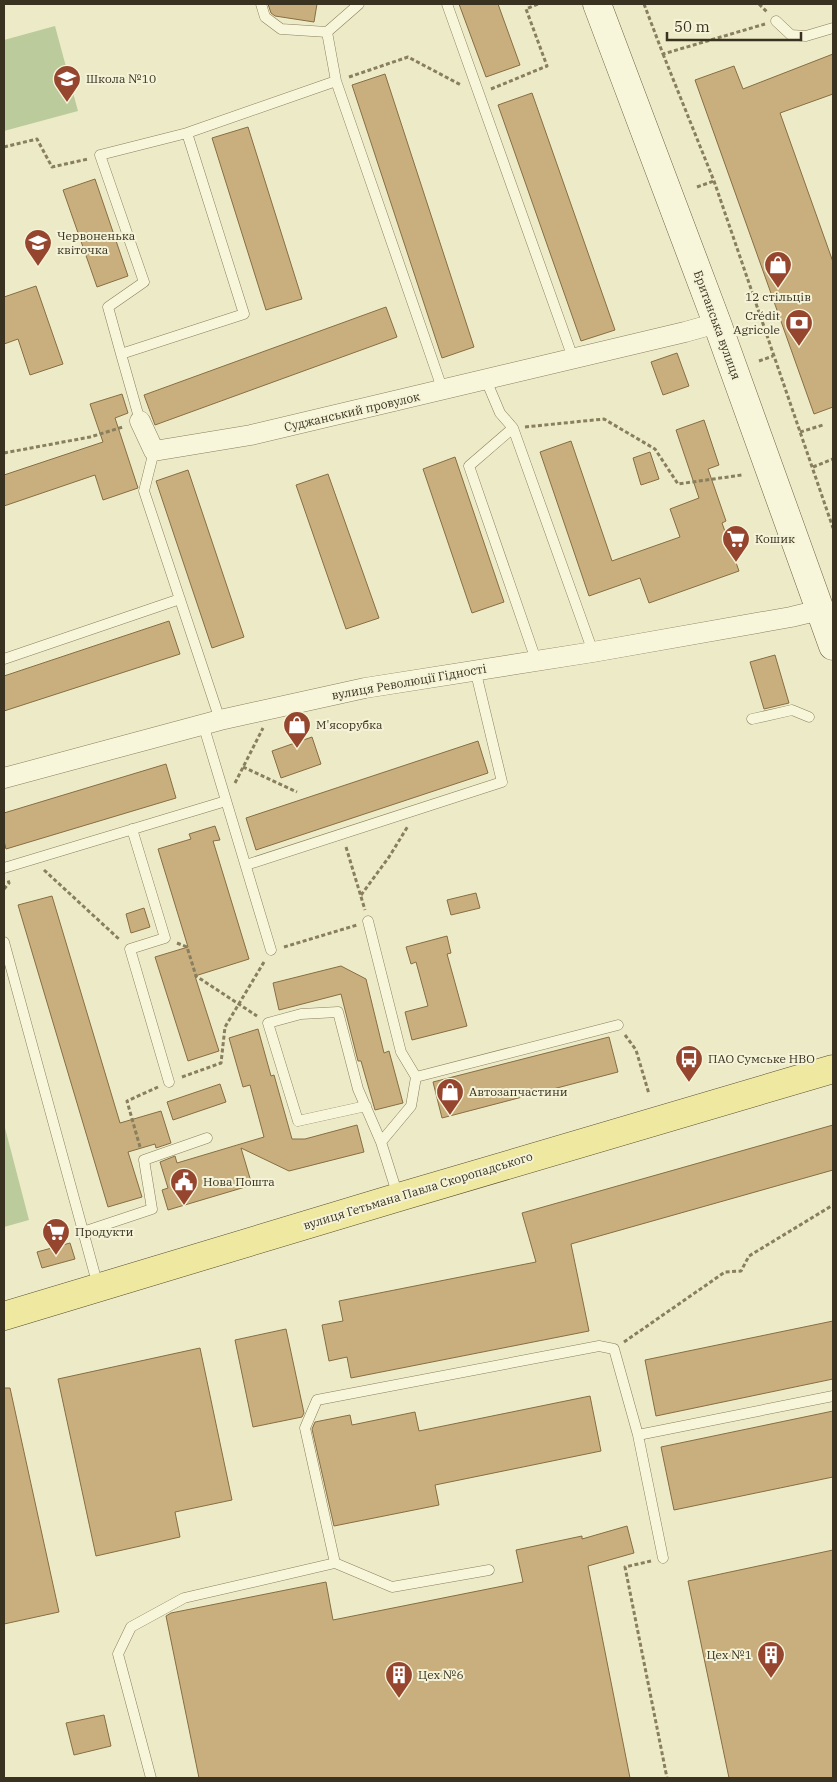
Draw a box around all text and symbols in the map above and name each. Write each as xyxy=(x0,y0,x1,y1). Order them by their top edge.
scale bar xyxy=(667,10,801,42)
text: 50 m xyxy=(674,17,710,36)
school or university icon: Школа №10 xyxy=(52,64,82,103)
place label: Школа №10 xyxy=(86,71,156,86)
school or university icon: Червоненька квіточка xyxy=(23,228,53,267)
place label: Червоненька квіточка xyxy=(57,228,136,257)
shop icon: 12 стільців xyxy=(763,250,793,289)
street label: Британська вулиця xyxy=(691,268,744,382)
place label: 12 стільців xyxy=(745,289,811,304)
place label: Crédit Agricole xyxy=(733,308,780,337)
bank icon: Crédit Agricole xyxy=(784,308,814,347)
street label: Суджанський провулок xyxy=(282,389,421,434)
supermarket icon: Кошик xyxy=(721,524,751,563)
place label: Кошик xyxy=(755,531,795,546)
street label: вулиця Революції Гідності xyxy=(330,660,488,703)
shop icon: М'ясорубка xyxy=(282,710,312,749)
place label: М'ясорубка xyxy=(316,717,383,732)
bus stop icon: ПАО Сумське НВО xyxy=(674,1044,704,1083)
place label: ПАО Сумське НВО xyxy=(708,1051,815,1066)
shop icon: Автозапчастини xyxy=(435,1077,465,1116)
place label: Автозапчастини xyxy=(469,1084,568,1099)
street label: вулиця Гетьмана Павла Скоропадського xyxy=(301,1148,535,1233)
public building icon: Нова Пошта xyxy=(169,1167,199,1206)
place label: Нова Пошта xyxy=(203,1174,275,1189)
supermarket icon: Продукти xyxy=(41,1217,71,1256)
place label: Продукти xyxy=(75,1224,134,1239)
building icon: Цех №1 xyxy=(756,1640,786,1679)
place label: Цех №1 xyxy=(706,1647,752,1662)
building icon: Цех №6 xyxy=(384,1660,414,1699)
place label: Цех №6 xyxy=(418,1667,464,1682)

